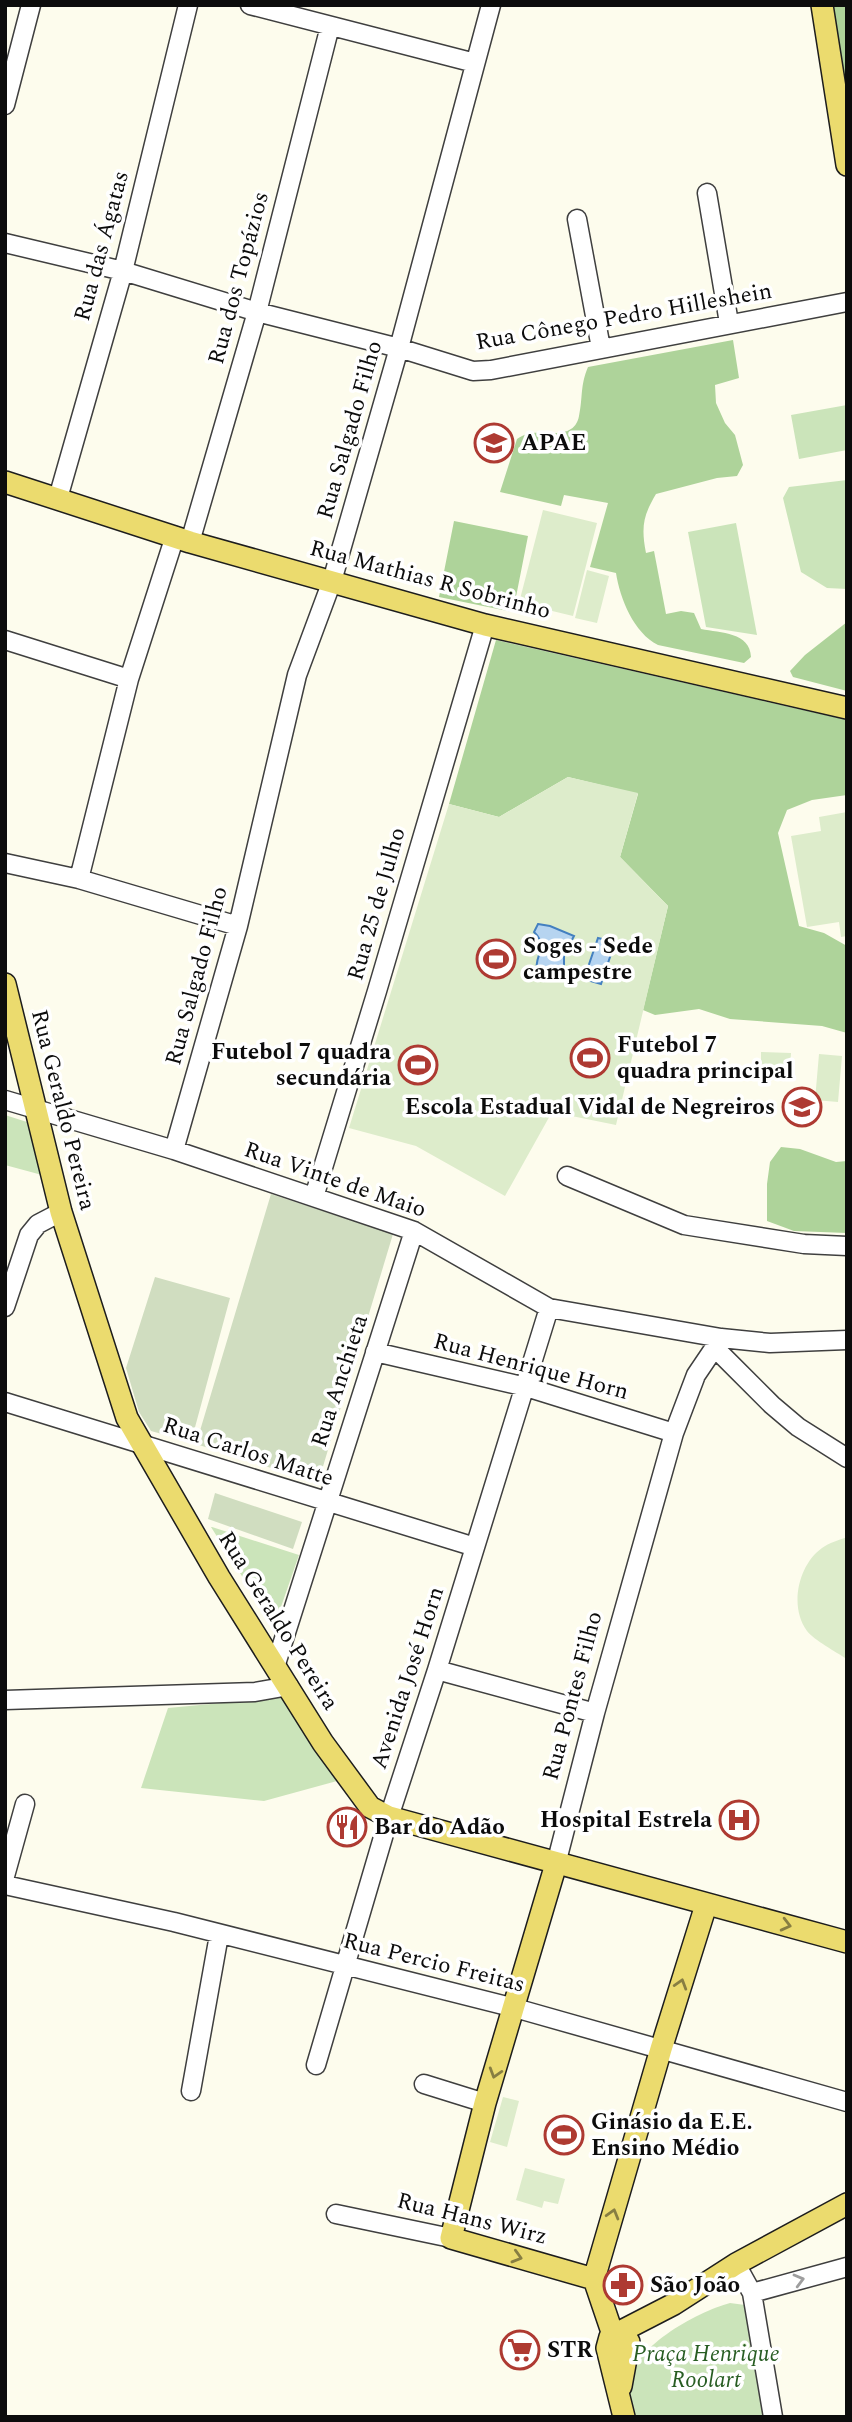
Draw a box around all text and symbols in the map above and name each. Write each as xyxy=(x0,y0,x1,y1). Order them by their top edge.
street label: Rua das Ágatas xyxy=(65,167,139,325)
street label: Rua dos Topázios xyxy=(199,188,279,368)
street label: Rua Cônego Pedro Hilleshein xyxy=(473,274,775,360)
street label: Rua Salgado Filho xyxy=(308,337,392,523)
school or university icon: APAE xyxy=(473,422,515,464)
place label: APAE xyxy=(521,426,586,461)
street label: Rua Mathias R Sobrinho xyxy=(306,531,554,629)
street label: Rua 25 de Julho xyxy=(338,823,416,985)
street label: Rua Salgado Filho xyxy=(156,883,238,1069)
place label: Soges - Sede campestre xyxy=(523,929,653,990)
sports icon: Soges - Sede campestre xyxy=(475,938,517,980)
street label: Rua Geraldo Pereira xyxy=(21,1006,105,1214)
place label: Futebol 7 quadra principal xyxy=(617,1028,794,1089)
place label: Futebol 7 quadra secundária xyxy=(211,1035,391,1096)
sports icon: Futebol 7 quadra principal xyxy=(569,1037,611,1079)
sports icon: Futebol 7 quadra secundária xyxy=(397,1044,439,1086)
school or university icon: Escola Estadual Vidal de Negreiros xyxy=(781,1086,823,1128)
place label: Escola Estadual Vidal de Negreiros xyxy=(405,1090,775,1125)
street label: Rua Vinte de Maio xyxy=(239,1132,431,1228)
street label: Rua Anchieta xyxy=(302,1310,378,1452)
street label: Rua Henrique Horn xyxy=(430,1324,632,1410)
street label: Rua Carlos Matte xyxy=(158,1408,338,1496)
street label: Rua Geraldo Pereira xyxy=(209,1525,347,1717)
street label: Avenida José Horn xyxy=(362,1582,454,1774)
street label: Rua Pontes Filho xyxy=(534,1608,612,1784)
hospital icon: Hospital Estrela xyxy=(718,1799,760,1841)
place label: Hospital Estrela xyxy=(540,1803,712,1838)
restaurant icon: Bar do Adão xyxy=(326,1806,368,1848)
place label: Bar do Adão xyxy=(374,1810,505,1845)
one-way arrow xyxy=(780,1917,792,1931)
street label: Rua Percio Freitas xyxy=(339,1923,529,2003)
one-way arrow xyxy=(673,1979,687,1991)
one-way arrow xyxy=(488,2067,503,2079)
place label: Ginásio da E.E. Ensino Médio xyxy=(591,2105,753,2166)
sports icon: Ginásio da E.E. Ensino Médio xyxy=(543,2114,585,2156)
street label: Rua Hans Wirz xyxy=(393,2183,551,2255)
one-way arrow xyxy=(605,2208,619,2220)
one-way arrow xyxy=(511,2249,523,2263)
pharmacy icon: São João xyxy=(602,2264,644,2306)
place label: São João xyxy=(650,2268,740,2303)
one-way arrow xyxy=(793,2274,805,2288)
supermarket icon: STR xyxy=(499,2329,541,2371)
place label: STR xyxy=(547,2333,593,2368)
park label: Praça Henrique Roolart xyxy=(632,2337,780,2398)

